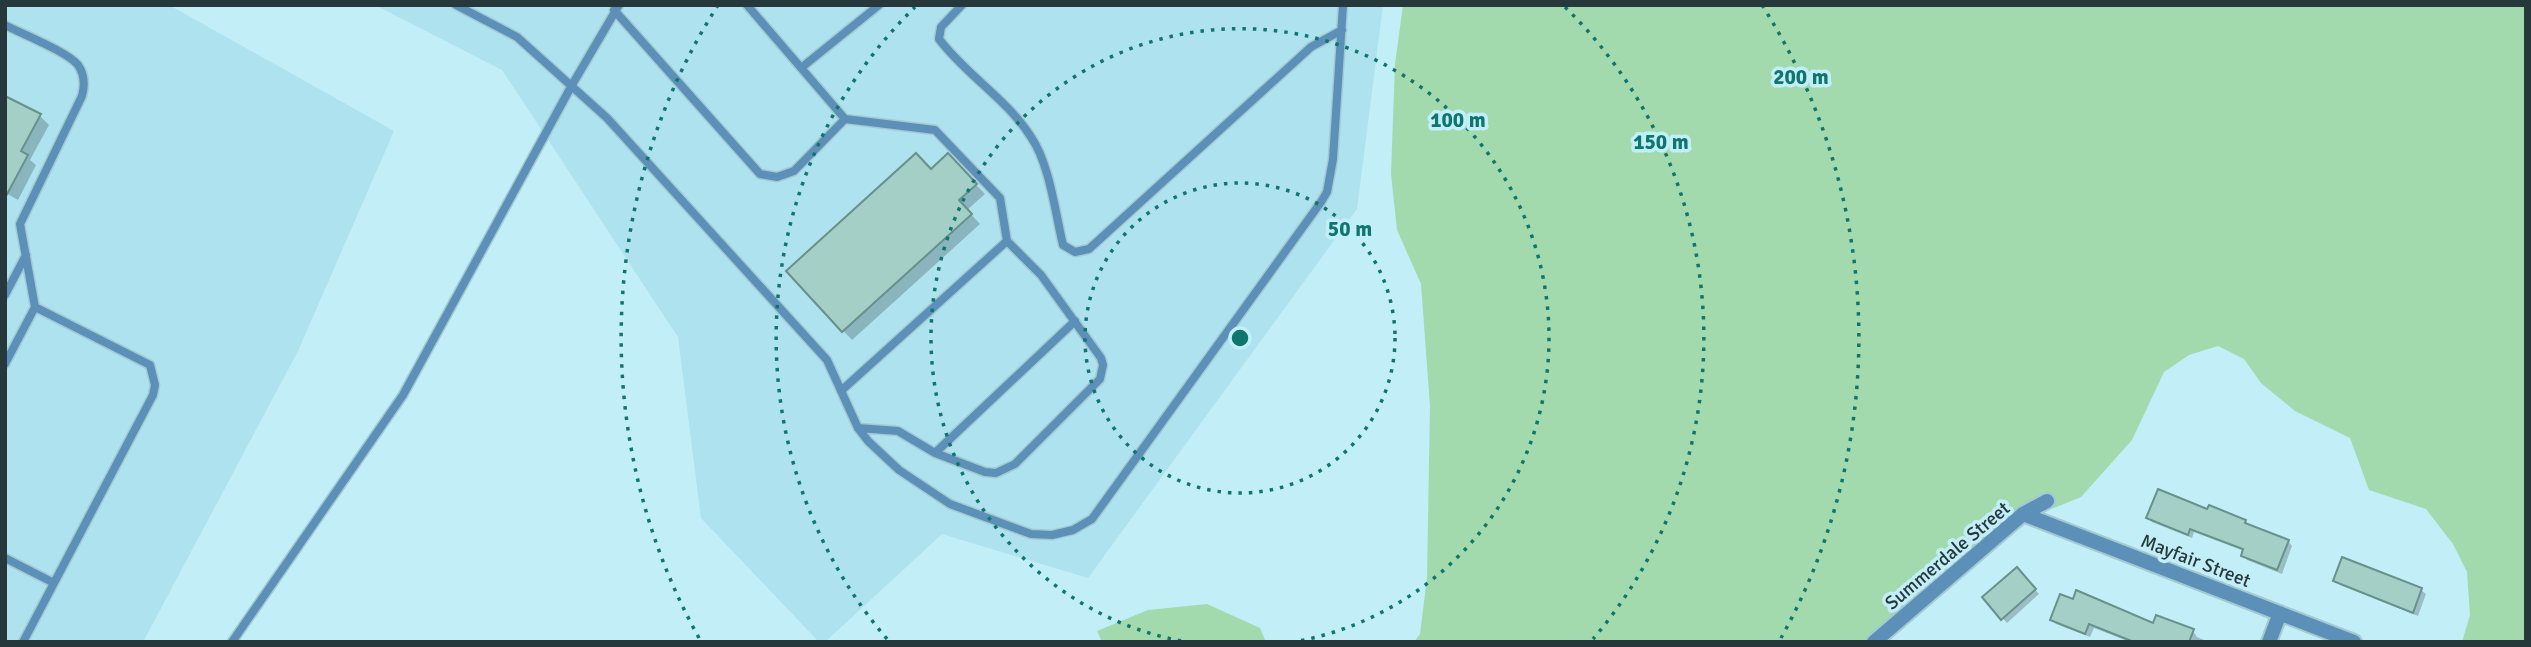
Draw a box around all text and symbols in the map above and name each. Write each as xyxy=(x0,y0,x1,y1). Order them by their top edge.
text: 200 m xyxy=(1773,64,1829,90)
text: 100 m xyxy=(1430,107,1486,133)
text: 150 m xyxy=(1633,129,1689,155)
text: 50 m xyxy=(1328,216,1372,242)
centre of rings xyxy=(1228,326,1252,350)
street label: Summerdale Street xyxy=(1880,496,2015,615)
street label: Mayfair Street xyxy=(2137,529,2254,593)

